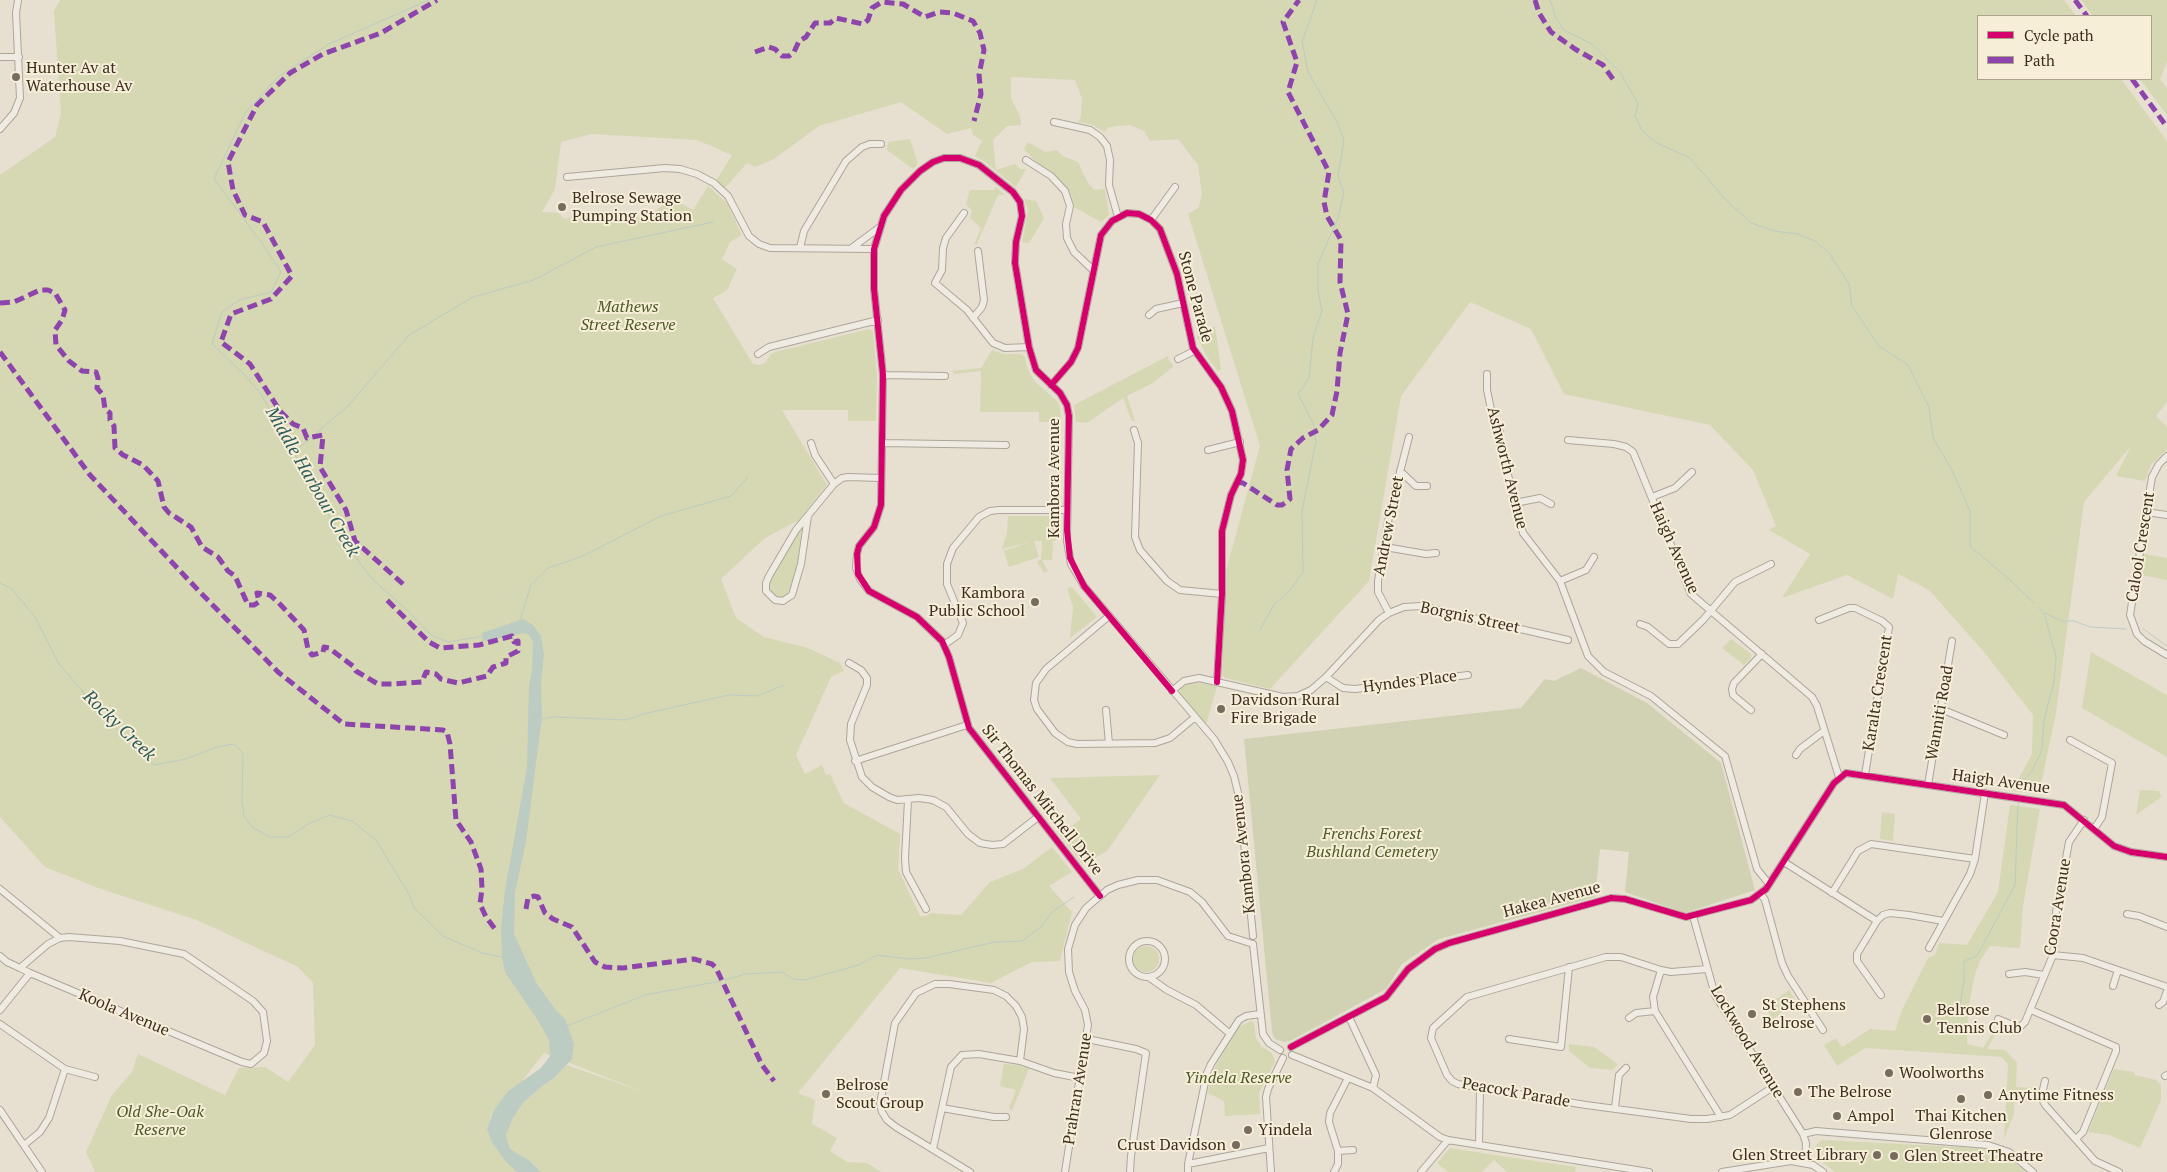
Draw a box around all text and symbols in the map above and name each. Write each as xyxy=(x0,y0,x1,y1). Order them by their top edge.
legend xyxy=(1977,15,2152,80)
text: Cycle path xyxy=(2024,25,2094,45)
text: Path xyxy=(2024,50,2055,70)
place label: Hunter Av at Waterhouse Av xyxy=(26,58,132,96)
marker: Hunter Av at Waterhouse Av xyxy=(10,71,22,83)
place label: Belrose Sewage Pumping Station xyxy=(572,188,692,226)
marker: Belrose Sewage Pumping Station xyxy=(556,201,568,213)
street label: Stone Parade xyxy=(1174,249,1216,345)
park label: Mathews Street Reserve xyxy=(580,297,676,335)
water label: Middle Harbour Creek xyxy=(260,403,364,561)
street label: Ashworth Avenue xyxy=(1483,405,1531,531)
street label: Kambora Avenue xyxy=(1044,418,1064,538)
street label: Andrew Street xyxy=(1370,474,1408,578)
street label: Calool Crescent xyxy=(2123,490,2159,604)
street label: Haigh Avenue xyxy=(1645,499,1703,597)
place label: Kambora Public School xyxy=(929,583,1025,621)
marker: Kambora Public School xyxy=(1029,596,1041,608)
street label: Borgnis Street xyxy=(1419,598,1521,638)
street label: Karalta Crescent xyxy=(1859,634,1897,752)
street label: Wanniti Road xyxy=(1922,664,1958,762)
street label: Hyndes Place xyxy=(1362,667,1458,697)
water label: Rocky Creek xyxy=(78,686,160,766)
place label: Davidson Rural Fire Brigade xyxy=(1231,690,1340,728)
marker: Davidson Rural Fire Brigade xyxy=(1215,703,1227,715)
street label: Sir Thomas Mitchell Drive xyxy=(977,721,1107,879)
street label: Haigh Avenue xyxy=(1951,766,2051,798)
street label: Kambora Avenue xyxy=(1228,793,1260,915)
park label: Frenchs Forest Bushland Cemetery xyxy=(1306,824,1438,862)
street label: Coora Avenue xyxy=(2041,857,2075,957)
street label: Hakea Avenue xyxy=(1501,878,1603,922)
street label: Lockwood Avenue xyxy=(1706,982,1788,1102)
street label: Koola Avenue xyxy=(76,985,172,1041)
place label: St Stephens Belrose xyxy=(1762,995,1846,1033)
place label: Belrose Tennis Club xyxy=(1937,1000,2022,1038)
marker: St Stephens Belrose xyxy=(1746,1008,1758,1020)
marker: Belrose Tennis Club xyxy=(1921,1013,1933,1025)
street label: Prahran Avenue xyxy=(1060,1032,1096,1146)
place label: Woolworths xyxy=(1899,1063,1984,1083)
marker: Woolworths xyxy=(1883,1067,1895,1079)
park label: Yindela Reserve xyxy=(1184,1068,1292,1088)
street label: Peacock Parade xyxy=(1460,1074,1572,1112)
place label: Belrose Scout Group xyxy=(836,1075,924,1113)
place label: The Belrose xyxy=(1808,1082,1892,1102)
place label: Anytime Fitness xyxy=(1998,1085,2114,1105)
marker: The Belrose xyxy=(1792,1086,1804,1098)
marker: Belrose Scout Group xyxy=(820,1088,832,1100)
marker: Anytime Fitness xyxy=(1982,1089,1994,1101)
marker: Thai Kitchen Glenrose xyxy=(1955,1093,1967,1105)
park label: Old She-Oak Reserve xyxy=(116,1102,204,1140)
place label: Ampol xyxy=(1847,1106,1894,1126)
place label: Thai Kitchen Glenrose xyxy=(1915,1106,2007,1144)
marker: Ampol xyxy=(1831,1110,1843,1122)
place label: Yindela xyxy=(1258,1120,1312,1140)
marker: Yindela xyxy=(1242,1124,1254,1136)
place label: Crust Davidson xyxy=(1117,1135,1226,1155)
marker: Crust Davidson xyxy=(1230,1139,1242,1151)
place label: Glen Street Library xyxy=(1732,1145,1867,1165)
place label: Glen Street Theatre xyxy=(1904,1146,2043,1166)
marker: Glen Street Library xyxy=(1871,1149,1883,1161)
marker: Glen Street Theatre xyxy=(1888,1150,1900,1162)

